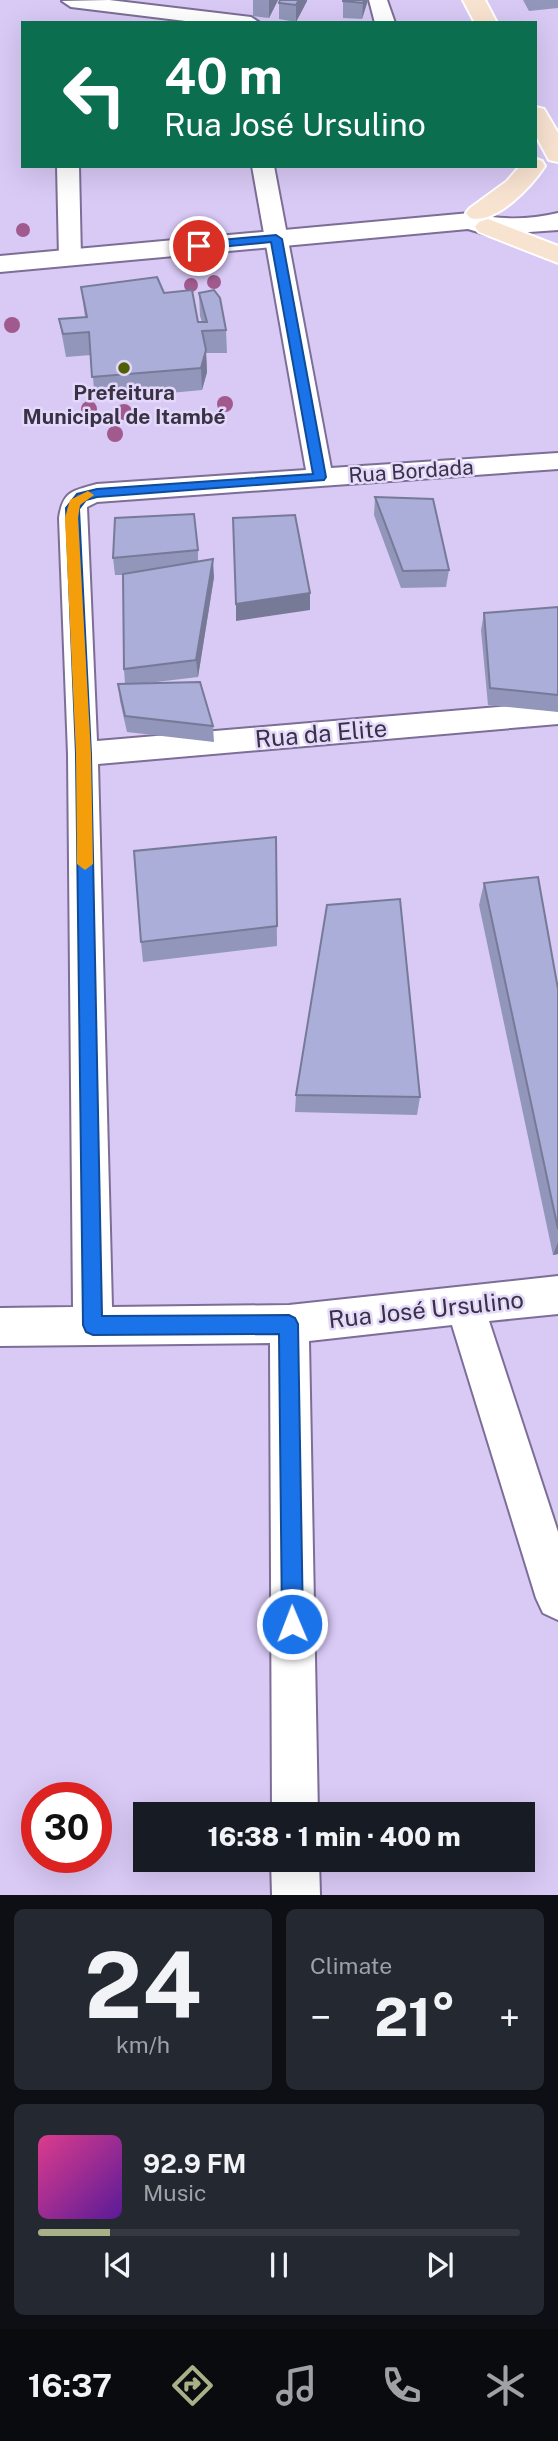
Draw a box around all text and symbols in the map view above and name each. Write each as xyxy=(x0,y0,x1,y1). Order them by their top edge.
text: 40 m xyxy=(164,47,283,105)
icon: left xyxy=(49,49,140,140)
text: Rua José Ursulino xyxy=(164,106,426,143)
pin xyxy=(169,216,229,276)
icon: arrive xyxy=(180,227,218,265)
marker: Prefeitura Municipal de Itambé xyxy=(116,360,132,376)
place label: Prefeitura Municipal de Itambé xyxy=(22,380,226,429)
street label: Rua Bordada xyxy=(348,454,474,488)
street label: Rua da Elite xyxy=(254,713,388,753)
street label: Rua José Ursulino xyxy=(327,1285,525,1333)
position arrow xyxy=(255,1587,329,1661)
speed limit sign: 30 xyxy=(21,1782,112,1873)
text: 16:38 · 1 min · 400 m xyxy=(207,1821,461,1852)
text: 24 xyxy=(84,1932,202,2038)
text: Climate xyxy=(310,1952,392,1979)
text: 21° xyxy=(374,1987,456,2048)
text: − xyxy=(310,1995,331,2040)
text: + xyxy=(499,1995,520,2040)
text: km/h xyxy=(116,2031,170,2058)
text: 92.9 FM xyxy=(143,2148,246,2179)
text: Music xyxy=(143,2179,207,2206)
icon: previous xyxy=(99,2246,137,2284)
icon: pause xyxy=(260,2246,298,2284)
icon: next xyxy=(421,2246,459,2284)
icon: directions xyxy=(168,2361,217,2410)
icon: music xyxy=(272,2361,321,2410)
icon: phone xyxy=(377,2361,426,2410)
icon: climate xyxy=(481,2361,530,2410)
text: 16:37 xyxy=(28,2367,112,2404)

